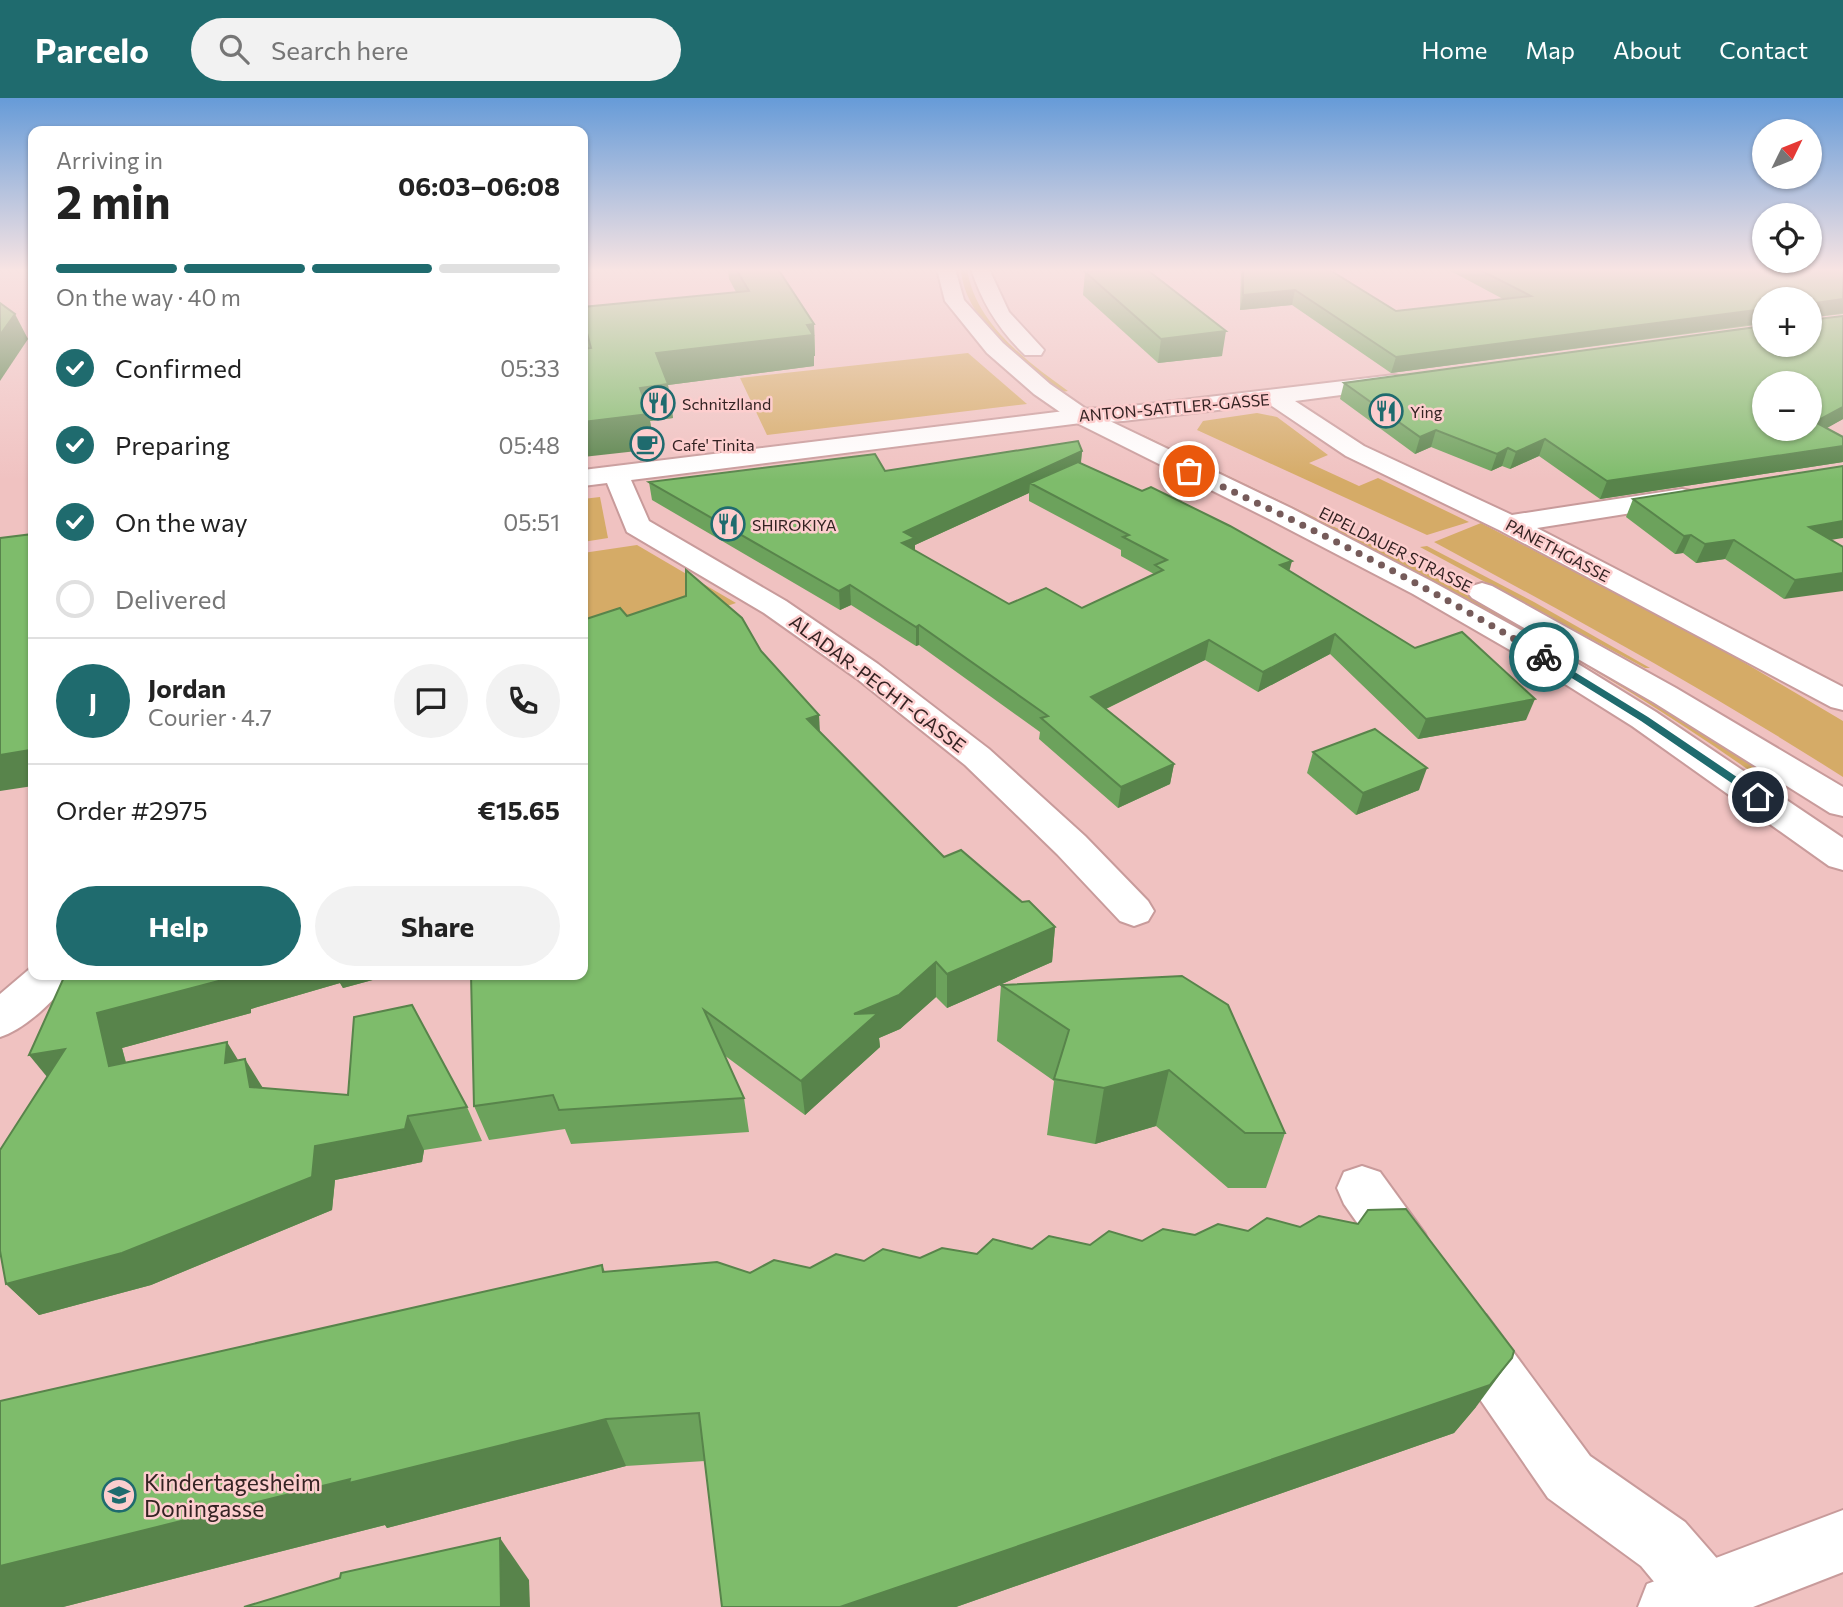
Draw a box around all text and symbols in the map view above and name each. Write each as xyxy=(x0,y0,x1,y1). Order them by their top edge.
search box xyxy=(191,18,681,81)
text: Parcelo xyxy=(35,29,149,70)
icon: search xyxy=(215,30,253,68)
text: Search here xyxy=(271,34,409,65)
text: Home xyxy=(1422,35,1488,64)
text: Map xyxy=(1526,35,1575,64)
text: About xyxy=(1613,35,1681,64)
text: Contact xyxy=(1719,35,1808,64)
north arrow xyxy=(1752,119,1822,189)
map controls xyxy=(1752,119,1822,441)
text: Arriving in xyxy=(56,146,163,174)
text: 06:03–06:08 xyxy=(398,170,560,201)
text: 2 min xyxy=(56,172,171,228)
button: locate xyxy=(1752,203,1822,273)
text: On the way · 40 m xyxy=(56,283,241,311)
button: + xyxy=(1752,287,1822,357)
icon: check xyxy=(56,349,94,387)
text: Confirmed xyxy=(115,352,242,383)
text: 05:33 xyxy=(500,354,560,382)
button: − xyxy=(1752,371,1822,441)
restaurant icon: Schnitzlland xyxy=(639,384,677,422)
street label: ANTON-SATTLER-GASSE xyxy=(1078,389,1270,425)
restaurant icon: Ying xyxy=(1367,392,1405,430)
place label: Schnitzlland xyxy=(682,394,771,413)
place label: Ying xyxy=(1410,402,1443,421)
cafe icon: Cafe' Tinita xyxy=(628,425,666,463)
icon: check xyxy=(56,426,94,464)
text: Preparing xyxy=(115,429,230,460)
text: 05:48 xyxy=(499,431,560,459)
place label: Cafe' Tinita xyxy=(672,435,755,454)
pin xyxy=(1159,441,1219,501)
icon: bag xyxy=(1170,452,1208,490)
street label: EIPELDAUER STRASSE xyxy=(1316,502,1476,596)
icon: check xyxy=(56,503,94,541)
restaurant icon: SHIROKIYA xyxy=(709,505,747,543)
text: On the way xyxy=(115,506,248,537)
text: 05:51 xyxy=(503,508,560,536)
place label: SHIROKIYA xyxy=(752,515,837,534)
street label: PANETHGASSE xyxy=(1503,515,1613,585)
text: Delivered xyxy=(115,583,226,614)
street label: ALADAR-PECHT-GASSE xyxy=(785,609,971,757)
courier xyxy=(1509,622,1579,692)
icon: bike xyxy=(1525,638,1563,676)
button: chat xyxy=(394,664,468,738)
button: phone xyxy=(486,664,560,738)
text: Jordan xyxy=(148,672,226,703)
text: J xyxy=(89,686,97,717)
text: Courier · 4.7 xyxy=(148,703,272,731)
pin xyxy=(1728,767,1788,827)
icon: home xyxy=(1739,778,1777,816)
text: Order #2975 xyxy=(56,794,208,825)
text: €15.65 xyxy=(477,794,560,825)
button: Help xyxy=(56,886,301,966)
button: Share xyxy=(315,886,560,966)
place label: Kindertagesheim Doningasse xyxy=(144,1468,321,1522)
school or university icon: Kindertagesheim Doningasse xyxy=(100,1476,138,1514)

